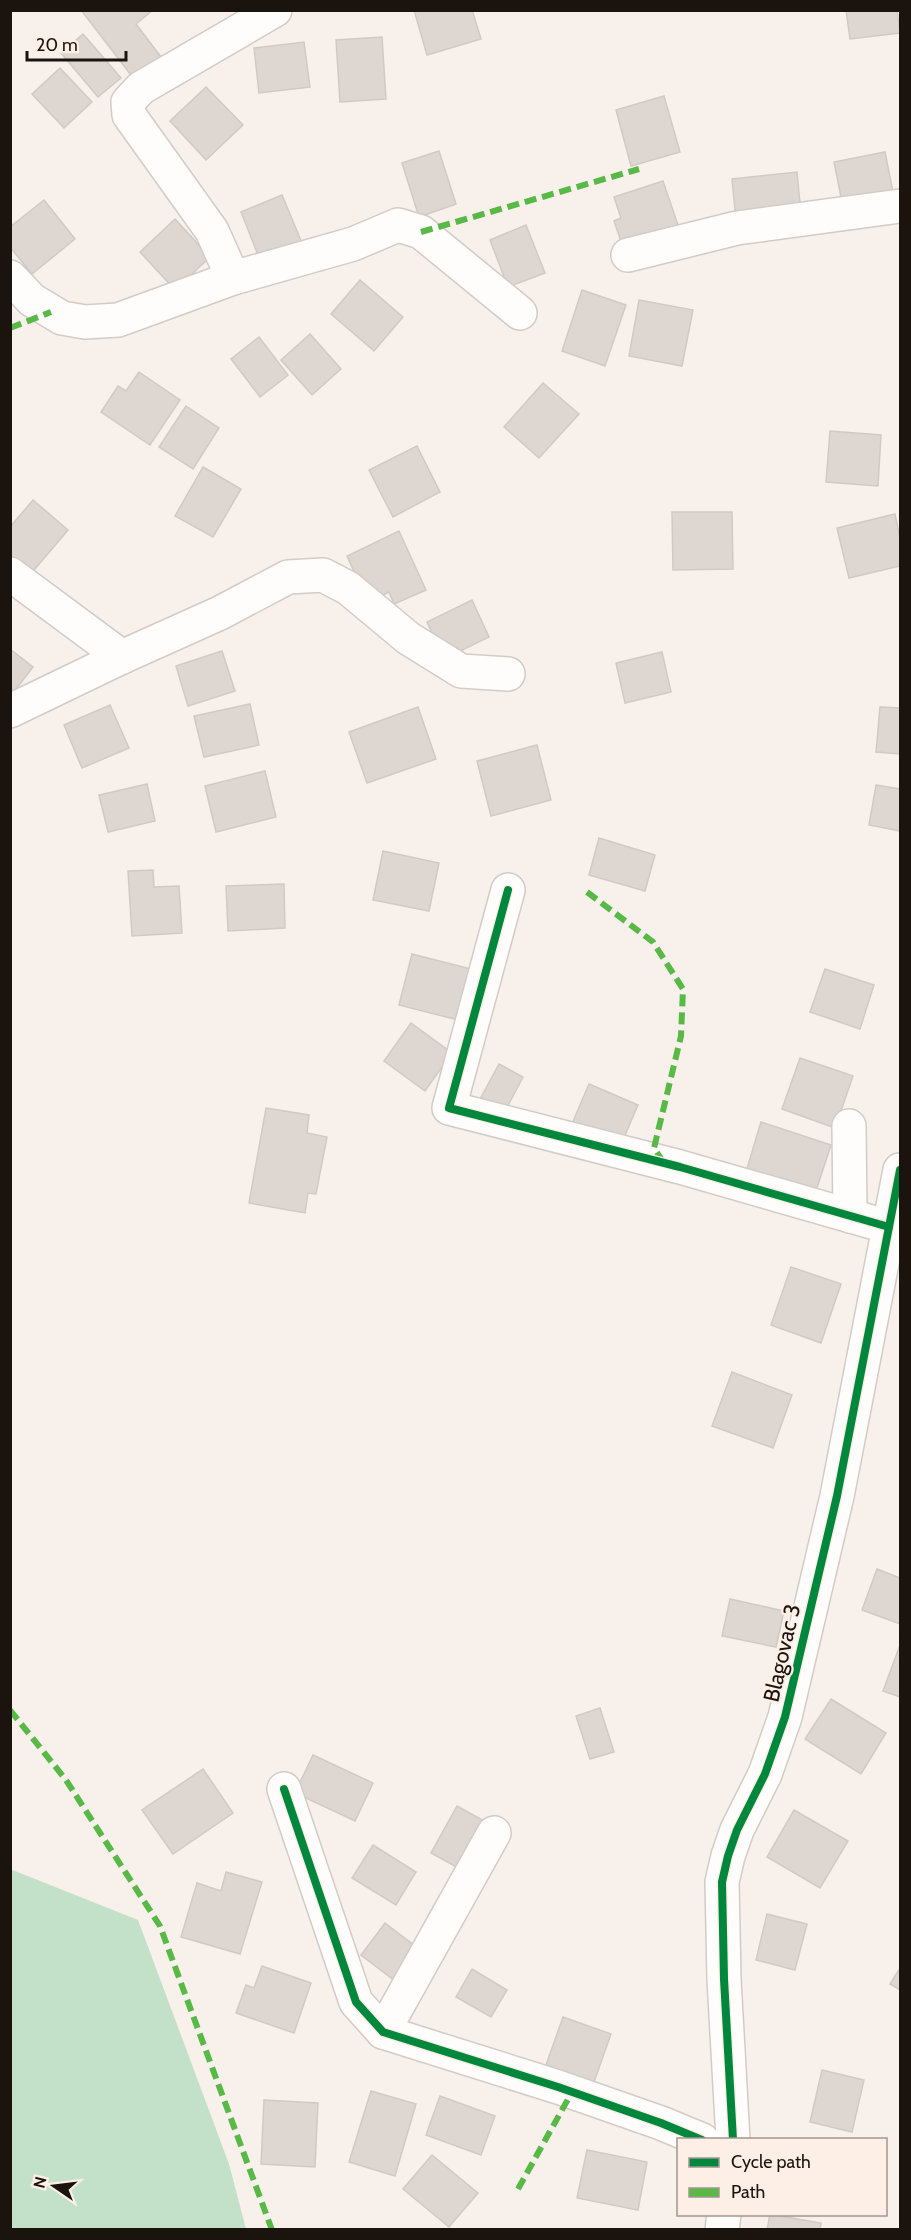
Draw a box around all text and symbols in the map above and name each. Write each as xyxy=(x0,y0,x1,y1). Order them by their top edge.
scale bar xyxy=(27,24,126,62)
text: 20 m xyxy=(36,34,78,56)
street label: Blagovac 3 xyxy=(758,1601,806,1705)
legend xyxy=(677,2138,887,2216)
text: Cycle path xyxy=(731,2151,811,2173)
north arrow xyxy=(24,2156,84,2216)
text: N xyxy=(29,2175,51,2190)
text: Path xyxy=(731,2181,765,2203)

